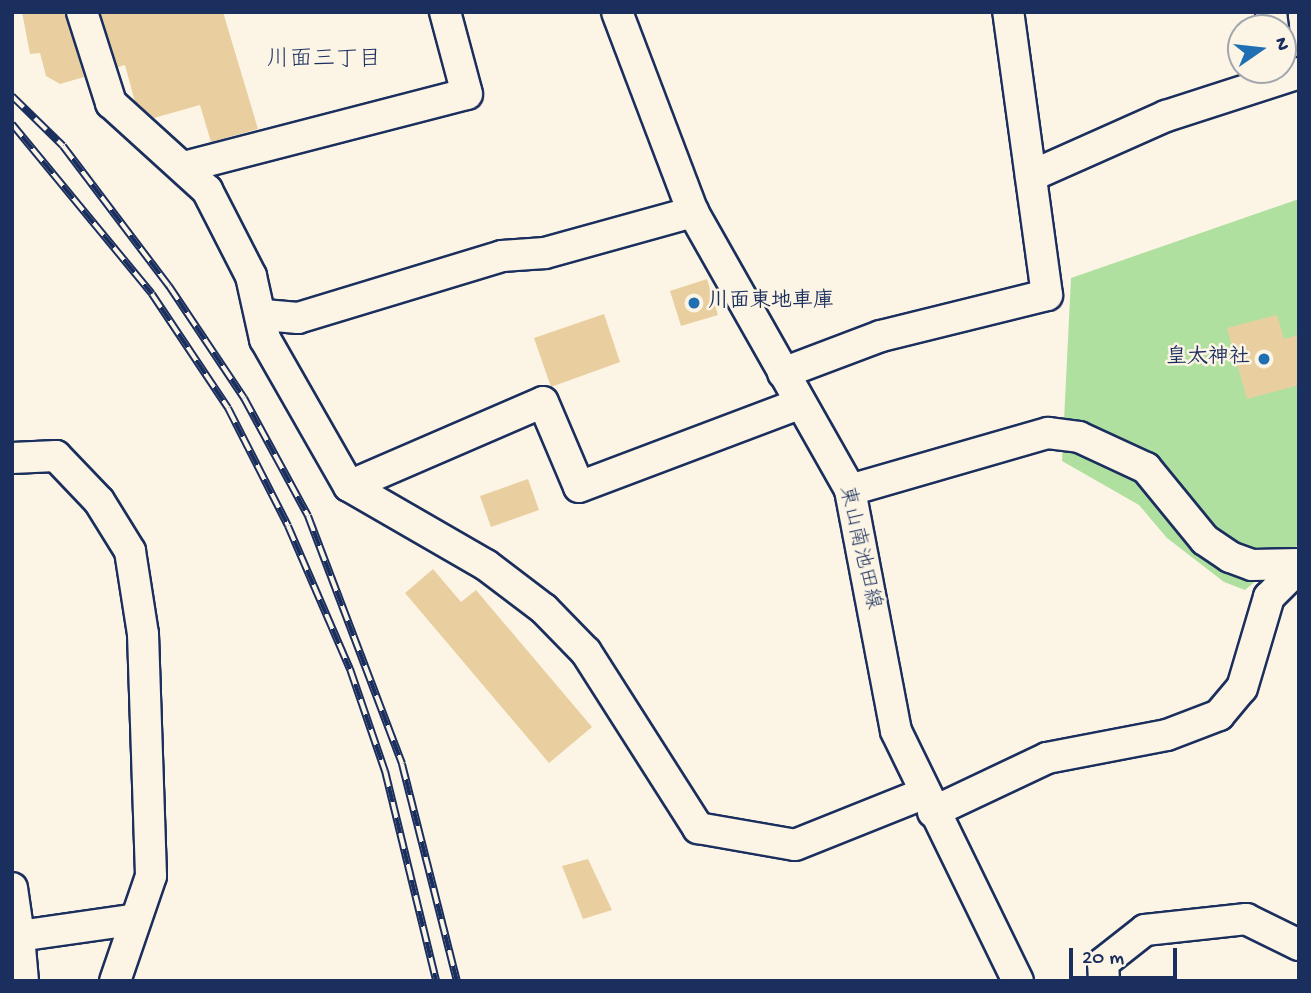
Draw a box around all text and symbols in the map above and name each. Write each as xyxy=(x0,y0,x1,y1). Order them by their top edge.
north arrow xyxy=(1227,14,1297,84)
text: N xyxy=(1268,35,1294,53)
district label: 川面三丁目 xyxy=(267,47,381,75)
place label: 川面東地車庫 xyxy=(708,290,834,316)
marker: 川面東地車庫 xyxy=(686,295,702,311)
place label: 皇太神社 xyxy=(1166,346,1250,372)
marker: 皇太神社 xyxy=(1256,351,1272,367)
street label: 東山南池田線 xyxy=(832,484,884,612)
scale bar xyxy=(1073,934,1182,978)
text: 20 m xyxy=(1082,947,1124,972)

